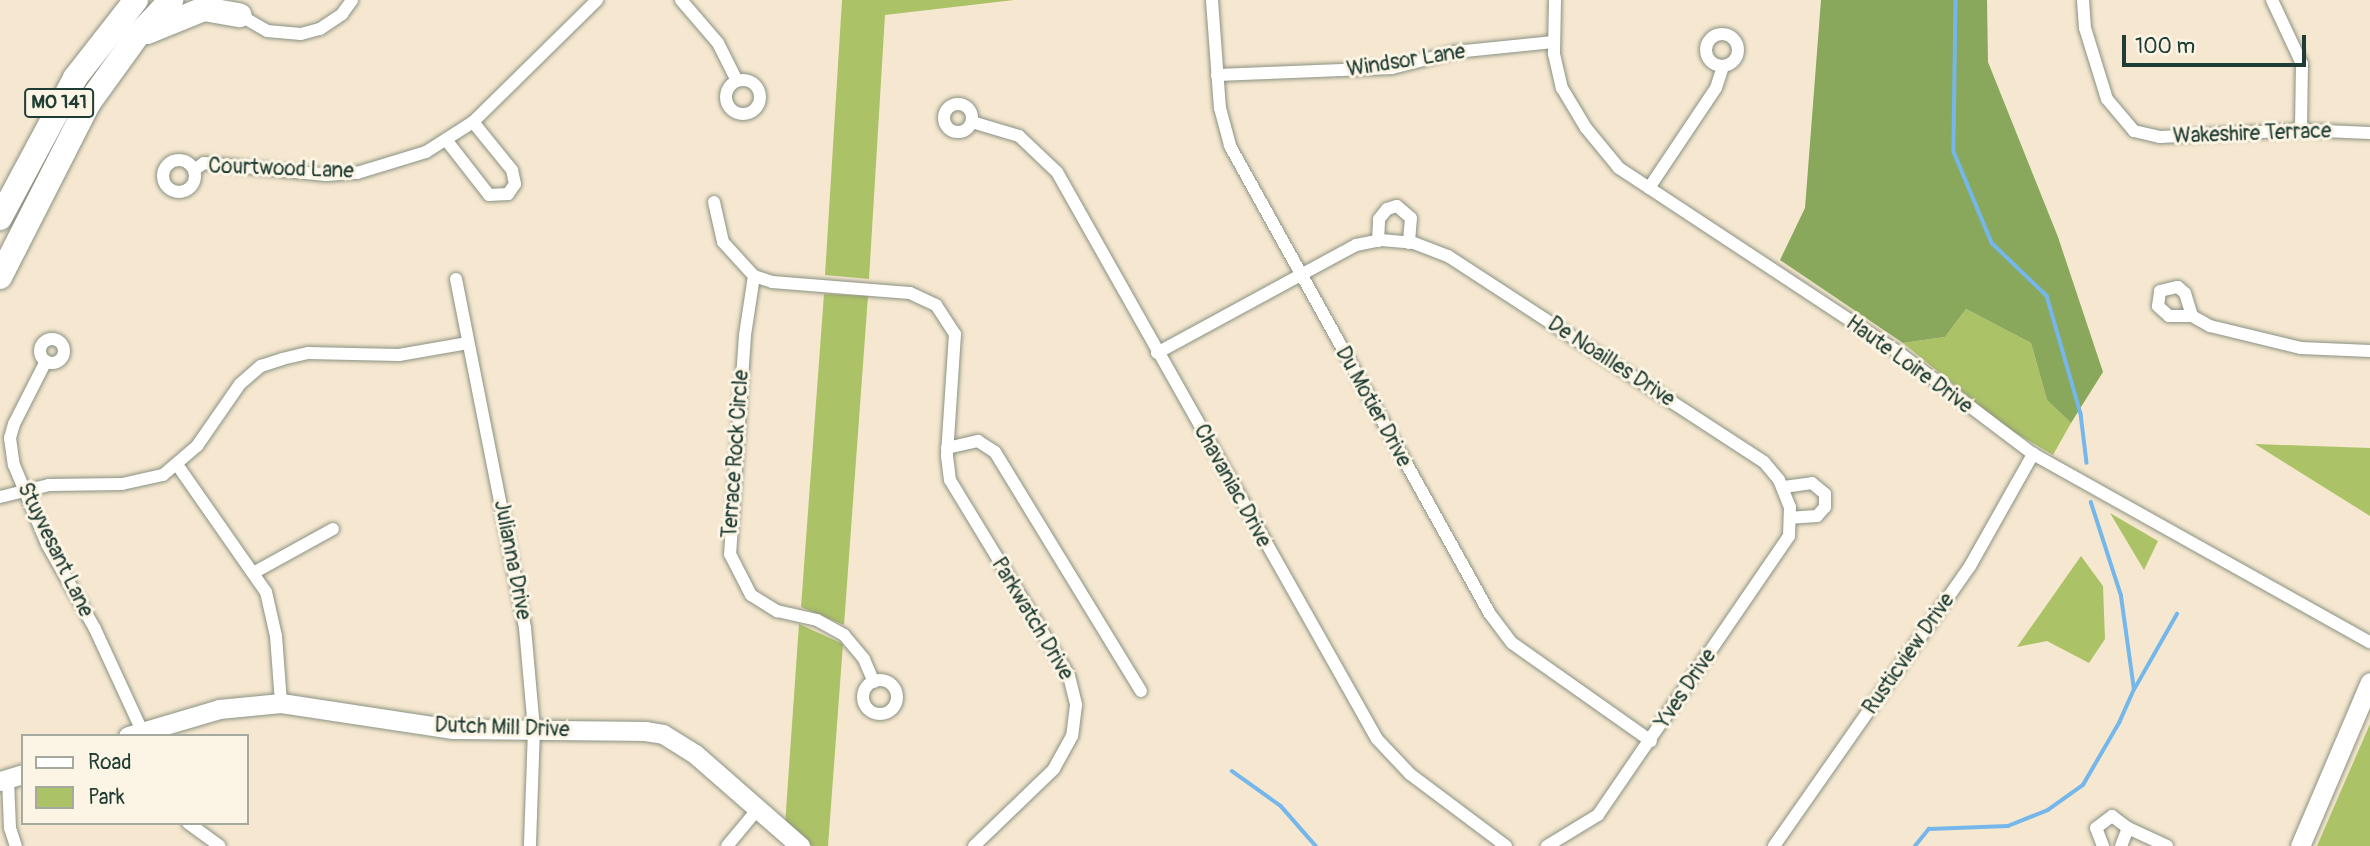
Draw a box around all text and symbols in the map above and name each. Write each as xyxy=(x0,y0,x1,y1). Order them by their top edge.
scale bar xyxy=(2125,21,2309,65)
text: 100 m xyxy=(2135,33,2195,60)
street label: Windsor Lane xyxy=(1345,39,1467,83)
road number: MO 141 xyxy=(24,88,94,118)
street label: Wakeshire Terrace xyxy=(2172,119,2332,149)
street label: Courtwood Lane xyxy=(208,154,354,184)
street label: Haute Loire Drive xyxy=(1841,311,1977,419)
street label: De Noailles Drive xyxy=(1543,312,1679,412)
street label: Du Motier Drive xyxy=(1330,342,1416,472)
street label: Terrace Rock Circle xyxy=(718,369,754,539)
street label: Chavaniac Drive xyxy=(1188,420,1276,552)
street label: Stuyvesant Lane xyxy=(12,479,98,621)
street label: Julianna Drive xyxy=(488,498,536,622)
street label: Parkwatch Drive xyxy=(986,553,1078,685)
street label: Rusticview Drive xyxy=(1858,589,1960,719)
street label: Yves Drive xyxy=(1650,644,1722,734)
street label: Dutch Mill Drive xyxy=(434,713,570,743)
legend xyxy=(21,734,248,825)
text: Road xyxy=(88,749,132,776)
text: Park xyxy=(88,784,125,811)

